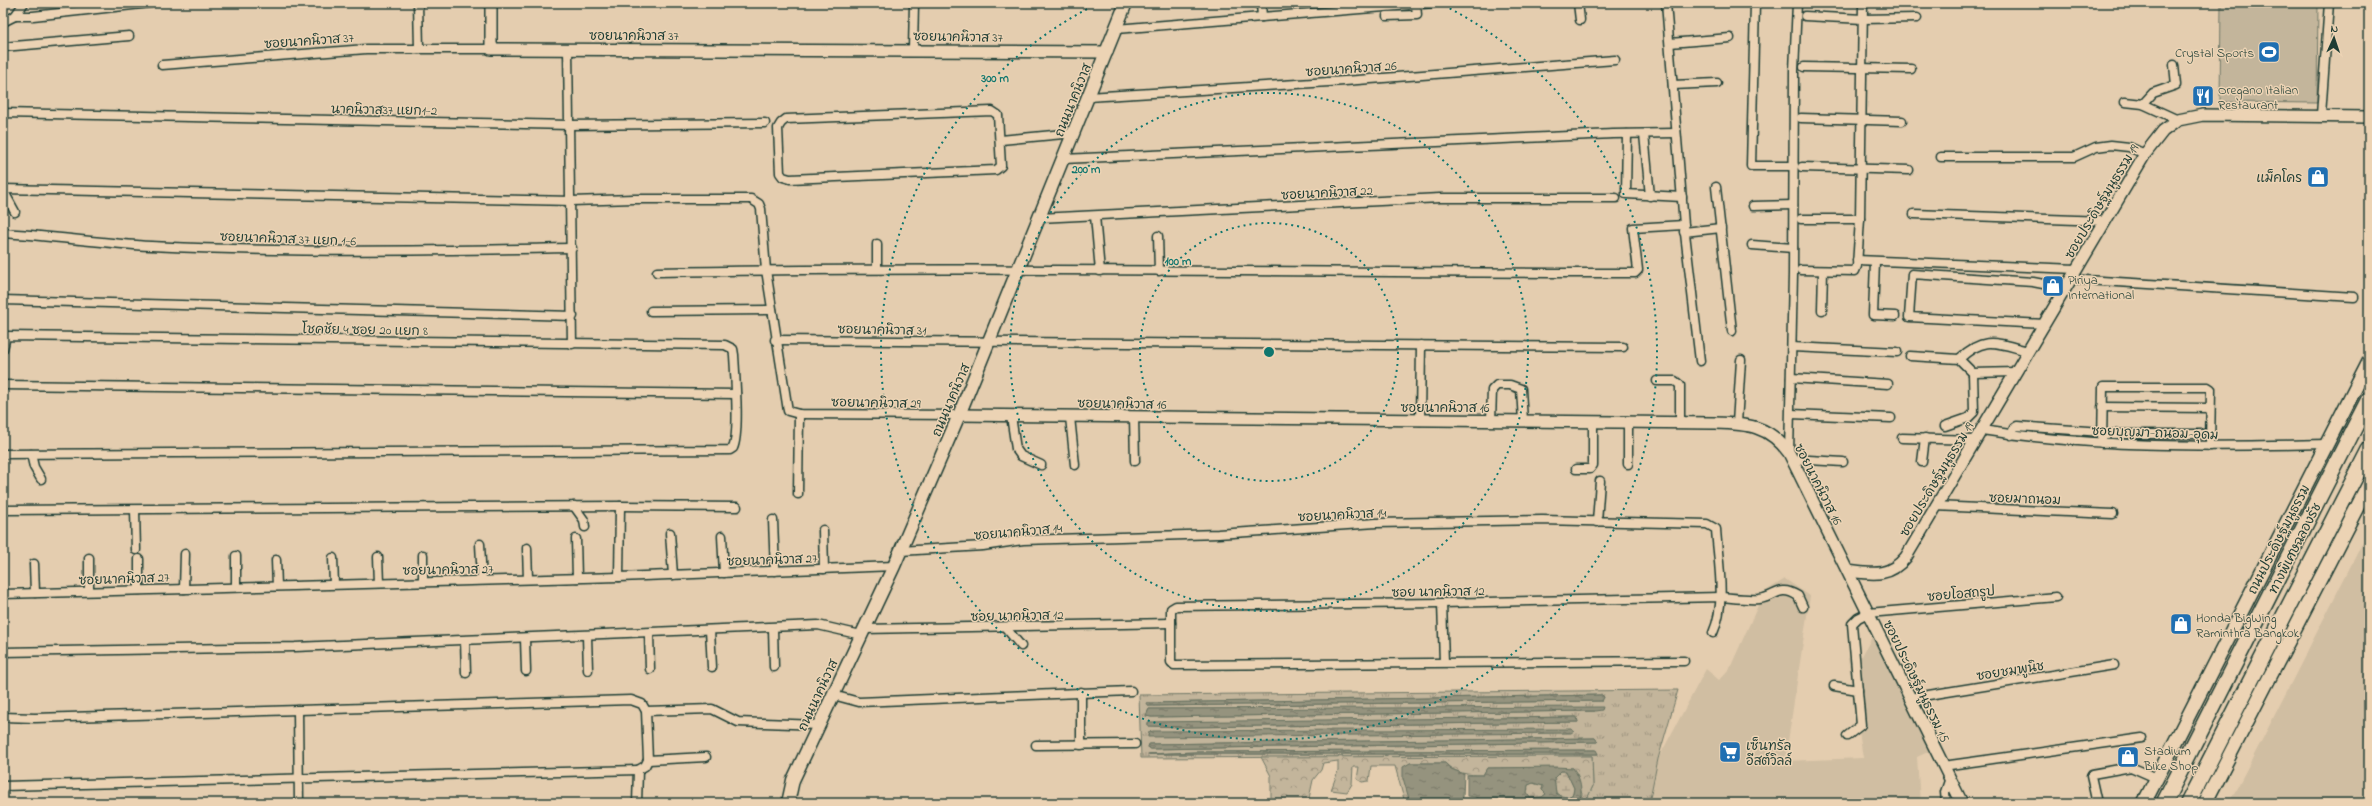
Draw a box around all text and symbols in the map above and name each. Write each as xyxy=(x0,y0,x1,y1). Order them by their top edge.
north arrow xyxy=(2314,18,2354,58)
text: N xyxy=(2330,21,2339,37)
street label: ซอยนาคนิวาส 37 xyxy=(589,27,680,46)
street label: ซอยนาคนิวาส 37 xyxy=(913,27,1004,48)
street label: ซอยนาคนิวาส 37 xyxy=(264,29,355,54)
sports icon: Crystal Sports xyxy=(2256,39,2282,65)
place label: Crystal Sports xyxy=(2175,44,2254,64)
street label: ซอยนาคนิวาส 26 xyxy=(1305,57,1398,82)
street label: ถนนนาคนิวาส xyxy=(1050,60,1097,140)
text: 300 m xyxy=(980,70,1010,88)
place label: Oregano Italian Restaurant xyxy=(2218,81,2298,115)
restaurant icon: Oregano Italian Restaurant xyxy=(2190,83,2216,109)
street label: นาคนิวาส37 แยก1-2 xyxy=(331,100,438,121)
street label: ซอยประดิษฐ์มนูธรรม 19 xyxy=(2060,140,2144,263)
text: 200 m xyxy=(1071,161,1101,179)
shop icon: แม็คโคร xyxy=(2305,164,2331,190)
place label: แม็คโคร xyxy=(2256,168,2302,188)
street label: ซอยนาคนิวาส 22 xyxy=(1281,182,1374,205)
street label: ซอยนาคนิวาส 37 แยก 1-6 xyxy=(219,228,357,251)
text: 100 m xyxy=(1165,253,1192,271)
place label: Piriya International xyxy=(2068,271,2134,305)
shop icon: Piriya International xyxy=(2040,273,2066,299)
street label: โชคชัย 4 ซอย 20 แยก 8 xyxy=(302,319,428,341)
street label: ซอยนาคนิวาส 31 xyxy=(837,320,927,341)
centre of rings xyxy=(1262,345,1276,359)
street label: ถนนนาคนิวาส xyxy=(928,360,976,440)
street label: ซอยนาคนิวาส 29 xyxy=(831,393,921,414)
street label: ซอยนาคนิวาส 16 xyxy=(1077,394,1167,415)
street label: ซอยนาคนิวาส 16 xyxy=(1400,399,1490,418)
street label: ซอยประดิษฐ์มนูธรรม 19 xyxy=(1895,418,1979,541)
street label: ซอยบุญมา-ถนอม-อุดม xyxy=(2091,422,2219,445)
street label: ซอยนาคนิวาส 16 xyxy=(1789,441,1846,529)
street label: ถนนประดิษฐ์มนูธรรม xyxy=(2243,481,2315,598)
street label: ซอยมาถนอม xyxy=(1989,489,2061,510)
street label: ทางพิเศษฉลองรัช xyxy=(2264,500,2327,597)
street label: ซอยนาคนิวาส 14 xyxy=(1297,504,1388,527)
street label: ซอยนาคนิวาส 14 xyxy=(973,519,1064,546)
street label: ซอยนาคนิวาส 27 xyxy=(726,549,819,572)
street label: ซอยนาคนิวาส 27 xyxy=(402,560,494,581)
street label: ซอยนาคนิวาส 27 xyxy=(78,568,171,591)
street label: ซอยโอสถรูป xyxy=(1926,581,1996,607)
street label: ซอย นาคนิวาส 12 xyxy=(1391,582,1485,603)
street label: ซอย นาคนิวาส 12 xyxy=(970,606,1064,627)
place label: Honda BigWing Raminthra Bangkok xyxy=(2196,609,2299,644)
shop icon: Honda BigWing Raminthra Bangkok xyxy=(2168,611,2194,637)
street label: ซอยประดิษฐ์มนูธรรม 15 xyxy=(1878,617,1955,747)
street label: ถนนนาคนิวาส xyxy=(793,656,844,735)
street label: ซอยชมพูนิช xyxy=(1975,657,2046,686)
place label: เซ็นทรัล อีสต์วิลล์ xyxy=(1746,736,1792,771)
supermarket icon: เซ็นทรัล อีสต์วิลล์ xyxy=(1717,739,1743,765)
place label: Stadium Bike Shop xyxy=(2143,742,2198,776)
shop icon: Stadium Bike Shop xyxy=(2115,744,2141,770)

